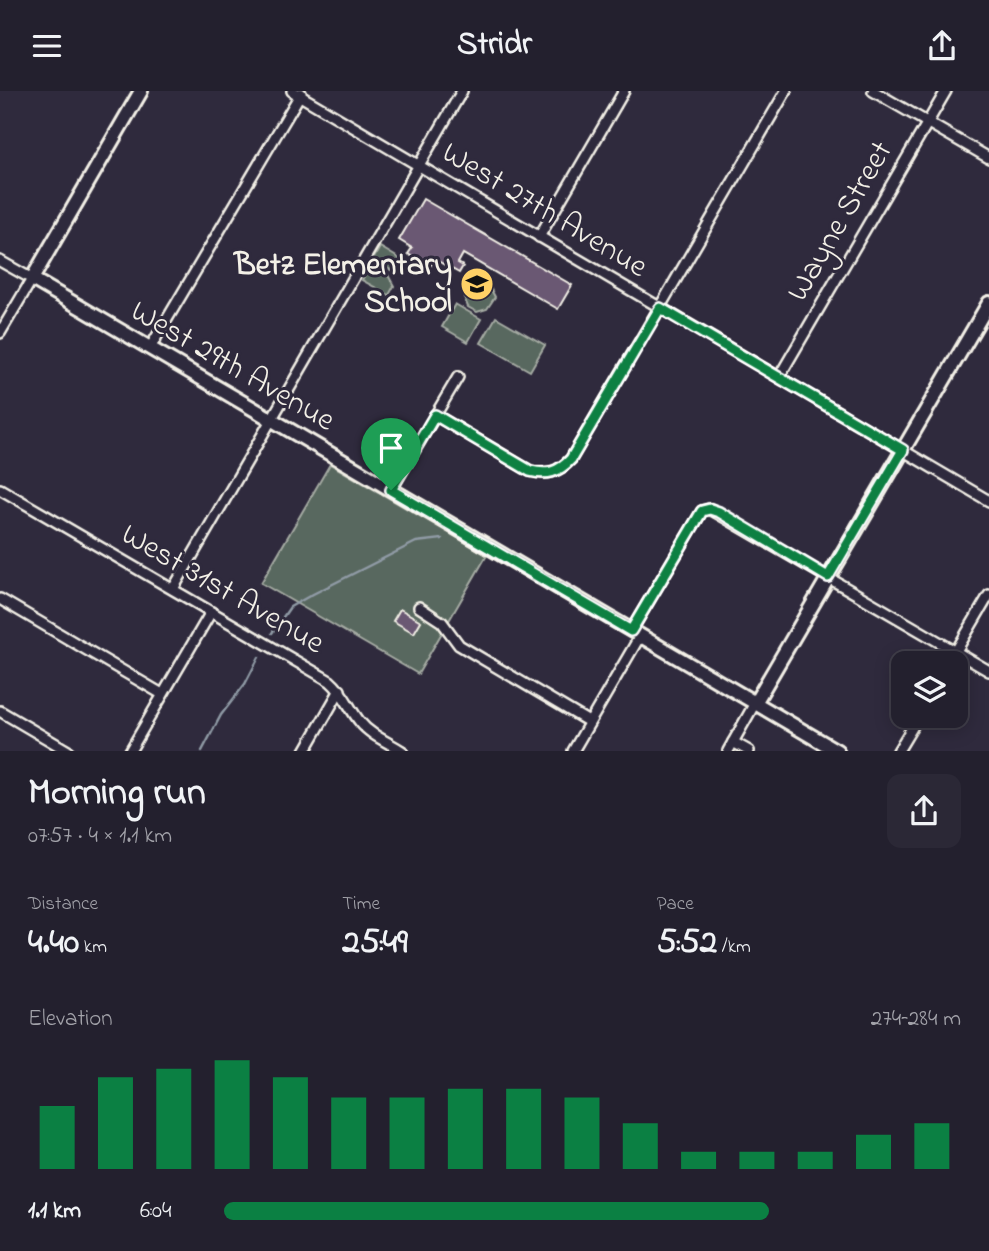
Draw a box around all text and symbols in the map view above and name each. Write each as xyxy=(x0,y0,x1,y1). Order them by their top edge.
text: Stridr xyxy=(457,22,532,69)
icon: menu xyxy=(28,27,66,65)
icon: share xyxy=(923,27,961,65)
street label: West 27th Avenue xyxy=(432,131,656,291)
street label: Wayne Street xyxy=(776,133,906,311)
place label: Betz Elementary School xyxy=(232,243,452,327)
school or university icon: Betz Elementary School xyxy=(458,265,496,303)
street label: West 29th Avenue xyxy=(121,289,344,445)
pin xyxy=(361,418,421,490)
icon: arrive xyxy=(372,429,410,467)
street label: West 31st Avenue xyxy=(111,513,333,668)
map controls xyxy=(891,651,968,728)
button: layers xyxy=(891,651,968,728)
text: Morning run xyxy=(28,766,206,822)
button: share xyxy=(887,774,961,848)
text: 07:57 · 4 × 1.1 km xyxy=(28,820,172,853)
text: Distance xyxy=(28,891,98,918)
text: Time xyxy=(342,891,380,918)
text: Pace xyxy=(657,891,694,918)
text: 4.40 xyxy=(28,918,79,969)
text: 25:49 xyxy=(342,918,408,969)
text: 5:52 xyxy=(657,918,717,969)
text: km xyxy=(79,934,107,961)
text: /km xyxy=(717,934,751,961)
text: Elevation xyxy=(28,1003,113,1036)
text: 274–284 m xyxy=(871,1003,961,1036)
text: 1.1 km xyxy=(28,1195,81,1228)
text: 6:04 xyxy=(140,1195,172,1228)

